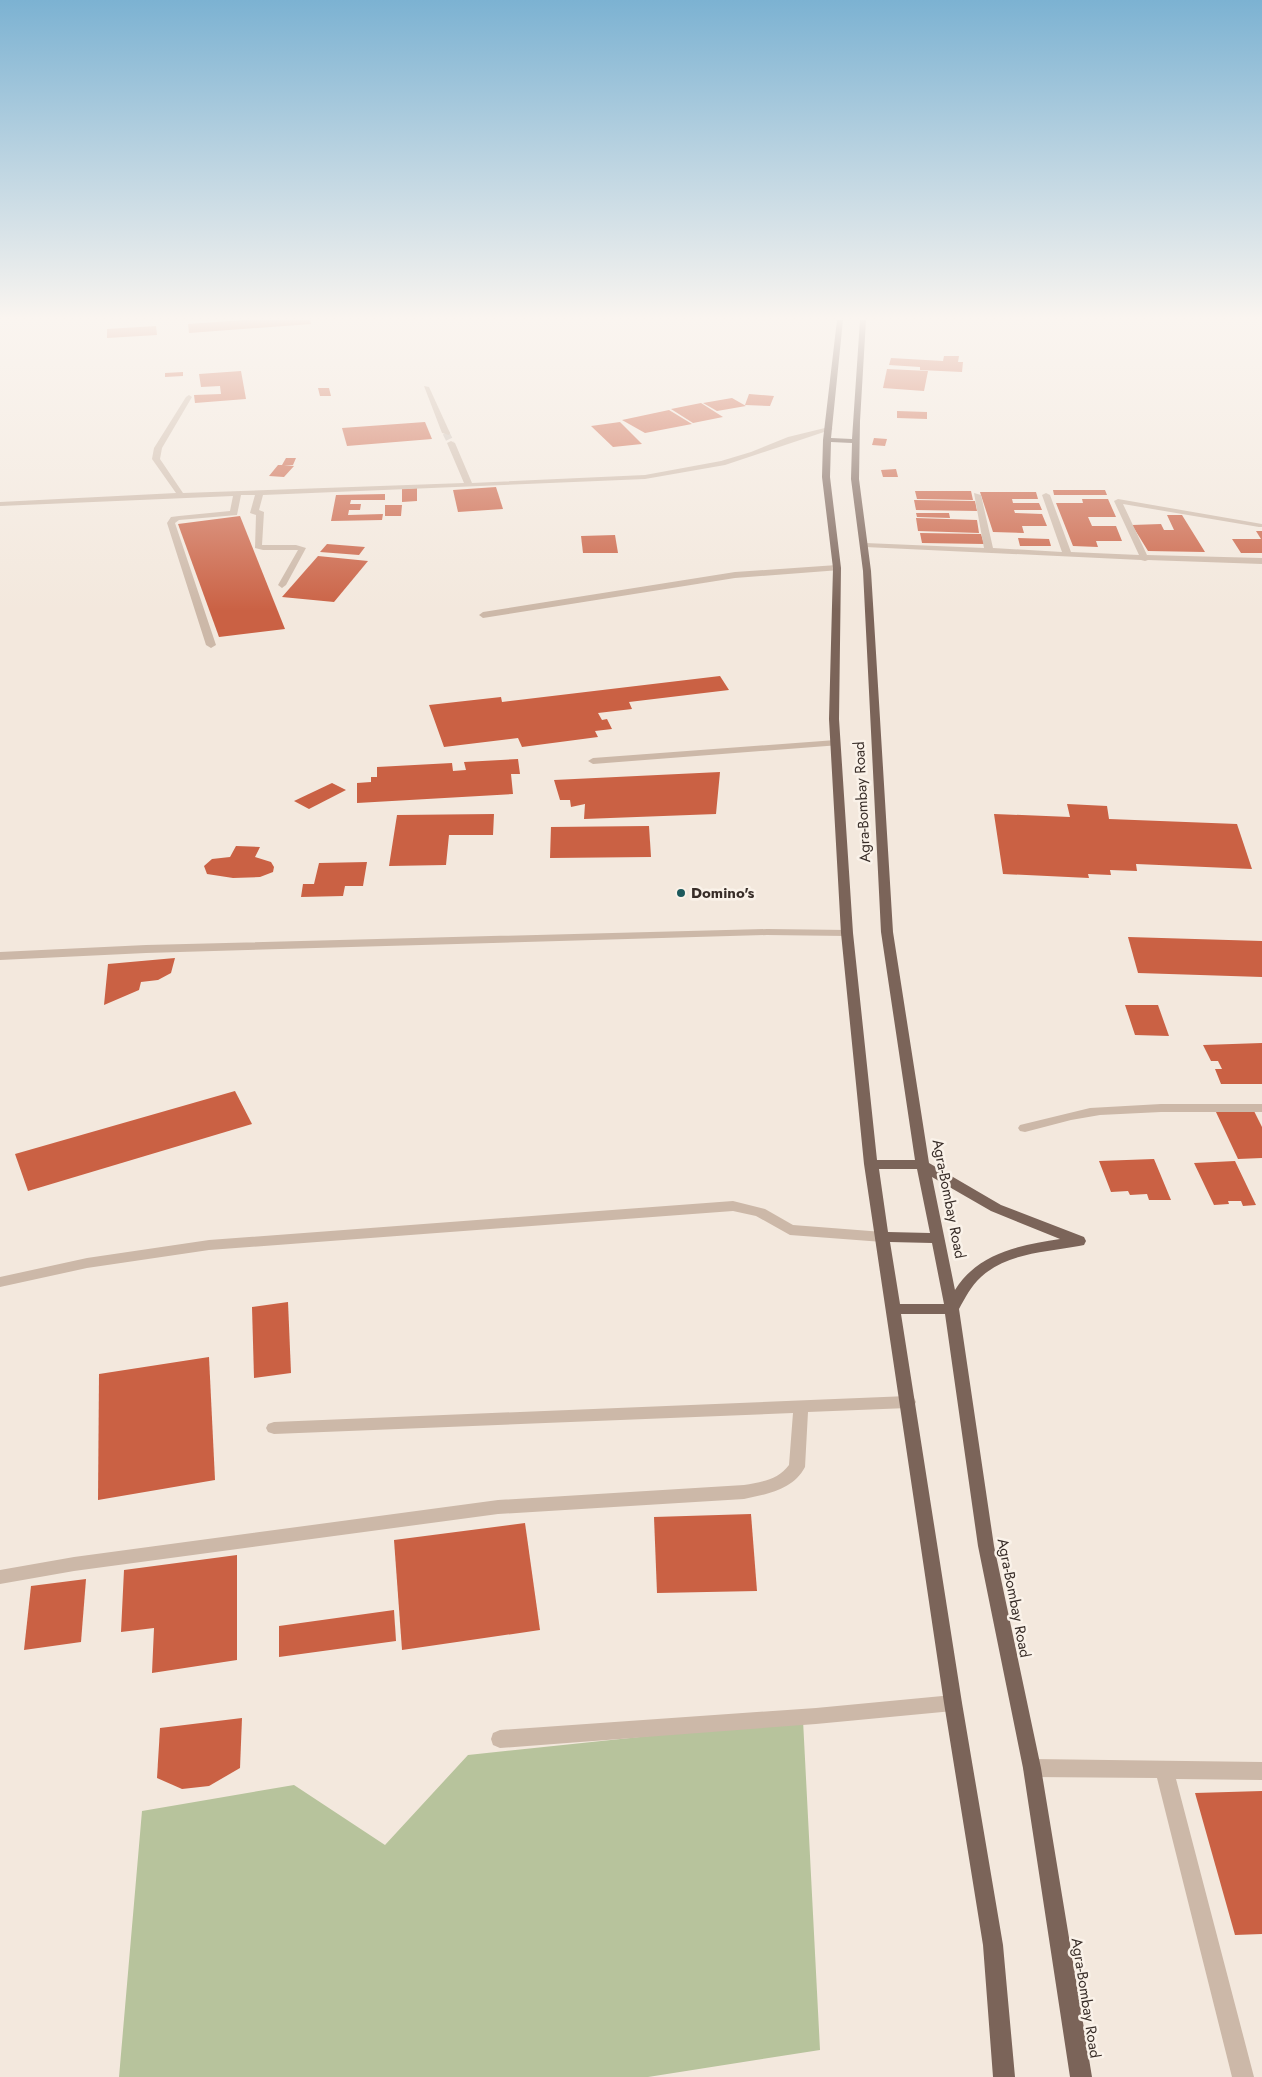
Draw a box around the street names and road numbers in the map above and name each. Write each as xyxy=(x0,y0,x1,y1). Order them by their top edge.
street label: Agra-Bombay Road xyxy=(848,741,876,863)
street label: Agra-Bombay Road xyxy=(927,1137,971,1261)
street label: Agra-Bombay Road xyxy=(992,1536,1036,1660)
street label: Agra-Bombay Road xyxy=(1066,1936,1106,2060)

